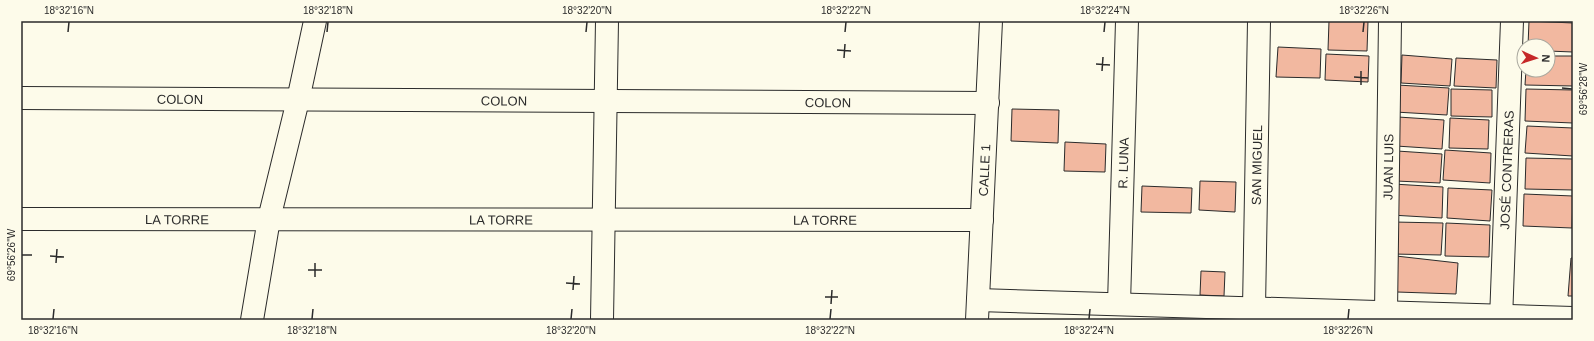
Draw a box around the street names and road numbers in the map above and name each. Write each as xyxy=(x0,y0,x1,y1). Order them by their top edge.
street label: COLON xyxy=(157,91,203,106)
street label: COLON xyxy=(481,93,527,108)
street label: COLON xyxy=(805,95,851,110)
street label: JOSÉ CONTRERAS xyxy=(1497,110,1516,230)
street label: SAN MIGUEL xyxy=(1248,125,1265,205)
street label: JUAN LUIS xyxy=(1380,133,1396,200)
street label: R. LUNA xyxy=(1115,137,1131,189)
street label: CALLE 1 xyxy=(975,144,993,197)
street label: LA TORRE xyxy=(145,212,209,227)
street label: LA TORRE xyxy=(469,212,533,227)
street label: LA TORRE xyxy=(793,212,857,227)

